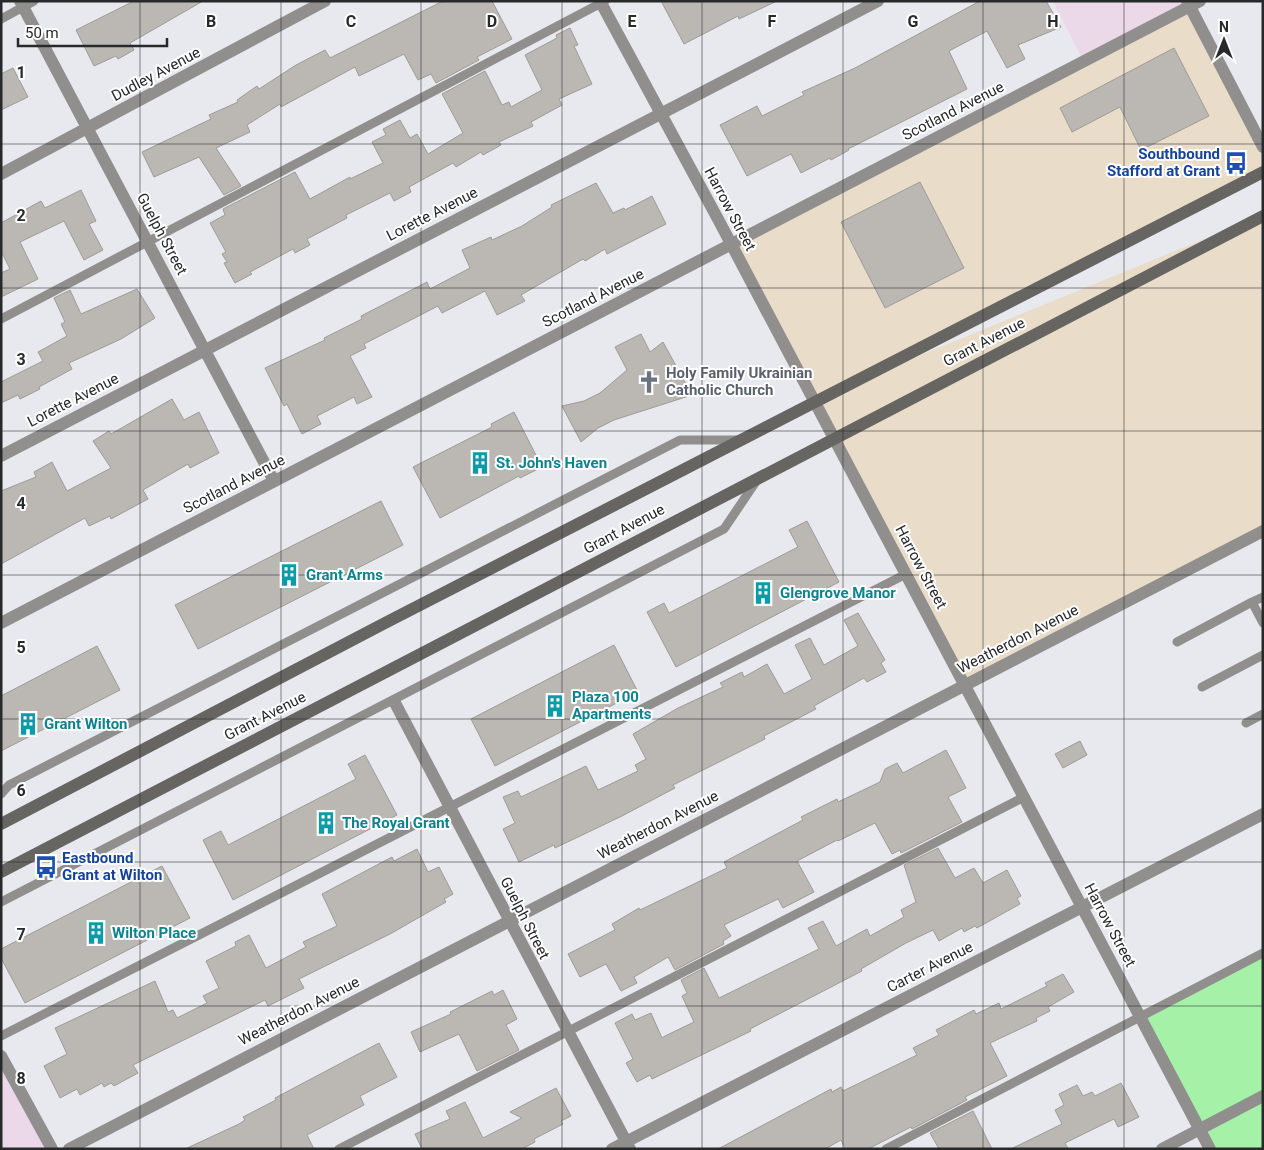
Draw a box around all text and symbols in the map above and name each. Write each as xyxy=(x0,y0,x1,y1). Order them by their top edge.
text: B xyxy=(206,12,216,31)
text: C xyxy=(346,12,356,31)
text: D xyxy=(487,12,497,31)
text: E xyxy=(628,12,637,31)
text: F xyxy=(768,12,777,31)
text: G xyxy=(908,12,919,31)
text: H xyxy=(1047,12,1059,31)
scale bar xyxy=(18,15,166,47)
north arrow xyxy=(1199,15,1249,65)
text: N xyxy=(1219,19,1229,35)
text: 50 m xyxy=(25,24,59,42)
street label: Dudley Avenue xyxy=(109,43,204,105)
text: 1 xyxy=(16,63,26,82)
street label: Scotland Avenue xyxy=(899,78,1007,144)
place label: Southbound Stafford at Grant xyxy=(1107,145,1220,180)
bus stop icon: Southbound Stafford at Grant xyxy=(1223,150,1249,176)
street label: Harrow Street xyxy=(700,164,760,254)
street label: Lorette Avenue xyxy=(383,183,481,245)
street label: Guelph Street xyxy=(133,190,191,278)
text: 2 xyxy=(16,206,26,225)
street label: Scotland Avenue xyxy=(539,265,647,331)
street label: Grant Avenue xyxy=(940,314,1028,370)
text: 3 xyxy=(16,350,26,369)
place label: Holy Family Ukrainian Catholic Church xyxy=(666,364,813,399)
street label: Lorette Avenue xyxy=(24,369,122,431)
church icon: Holy Family Ukrainian Catholic Church xyxy=(636,369,662,395)
building icon: St. John's Haven xyxy=(467,450,493,476)
street label: Scotland Avenue xyxy=(180,451,288,517)
place label: St. John's Haven xyxy=(496,454,607,472)
text: 4 xyxy=(16,494,26,513)
street label: Grant Avenue xyxy=(580,500,668,558)
street label: Harrow Street xyxy=(891,522,951,612)
building icon: Grant Arms xyxy=(276,562,302,588)
place label: Grant Arms xyxy=(306,566,383,584)
building icon: Glengrove Manor xyxy=(750,580,776,606)
place label: Glengrove Manor xyxy=(780,584,896,602)
street label: Weatherdon Avenue xyxy=(955,601,1082,677)
text: 5 xyxy=(16,638,26,657)
street label: Grant Avenue xyxy=(221,688,309,744)
place label: Plaza 100 Apartments xyxy=(572,688,652,723)
building icon: Plaza 100 Apartments xyxy=(542,693,568,719)
building icon: Grant Wilton xyxy=(15,711,41,737)
place label: Grant Wilton xyxy=(44,715,128,733)
text: 6 xyxy=(16,781,26,800)
street label: Weatherdon Avenue xyxy=(595,787,722,863)
building icon: The Royal Grant xyxy=(313,810,339,836)
place label: The Royal Grant xyxy=(342,814,450,832)
place label: Eastbound Grant at Wilton xyxy=(62,849,162,884)
bus stop icon: Eastbound Grant at Wilton xyxy=(33,854,59,880)
street label: Guelph Street xyxy=(497,874,554,962)
street label: Harrow Street xyxy=(1080,880,1140,970)
building icon: Wilton Place xyxy=(83,920,109,946)
place label: Wilton Place xyxy=(112,924,196,942)
text: 7 xyxy=(16,925,26,944)
street label: Carter Avenue xyxy=(884,938,976,996)
street label: Weatherdon Avenue xyxy=(236,973,363,1049)
text: 8 xyxy=(16,1069,26,1088)

